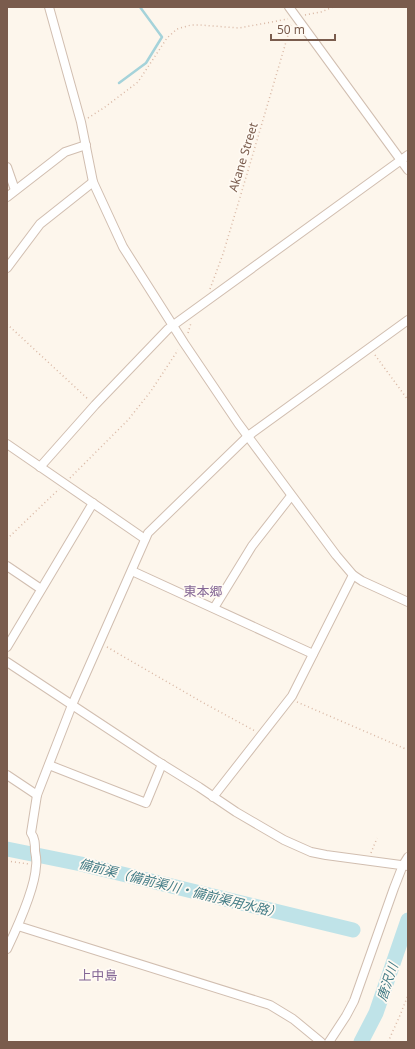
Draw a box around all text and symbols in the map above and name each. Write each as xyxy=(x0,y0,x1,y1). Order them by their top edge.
scale bar xyxy=(271,16,335,42)
text: 50 m xyxy=(277,21,305,38)
street label: Akane Street xyxy=(224,120,262,194)
district label: 東本郷 xyxy=(183,582,223,600)
water label: 備前渠（備前渠川・備前渠用水路） xyxy=(77,854,283,922)
water label: 唐沢川 xyxy=(372,959,403,1003)
district label: 上中島 xyxy=(78,966,118,984)

